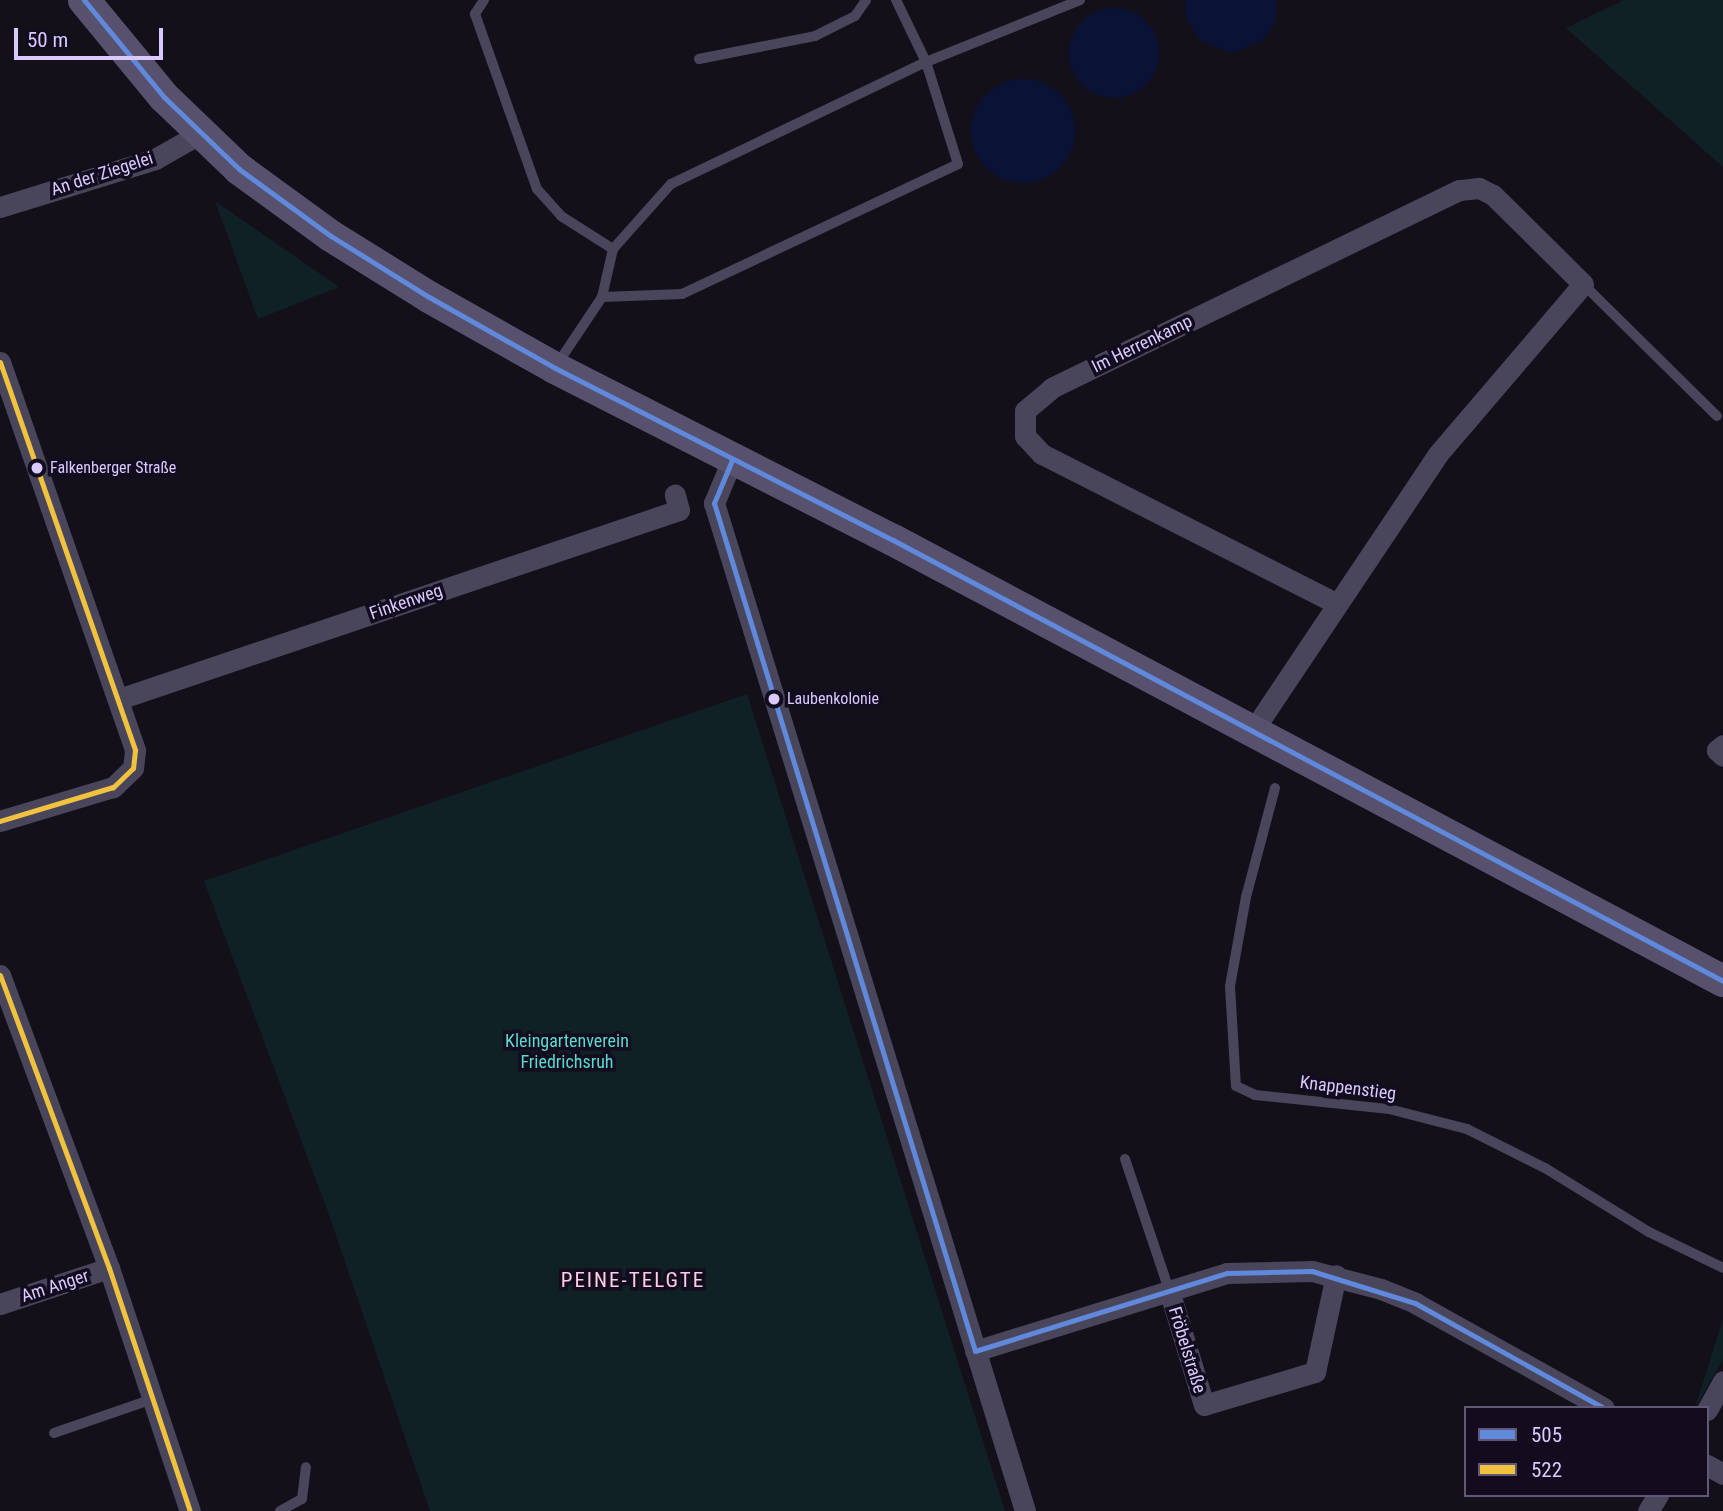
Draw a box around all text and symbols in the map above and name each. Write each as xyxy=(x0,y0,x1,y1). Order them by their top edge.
scale bar xyxy=(18,14,166,58)
text: 50 m xyxy=(27,28,68,52)
street label: An der Ziegelei xyxy=(48,147,156,201)
street label: Im Herrenkamp xyxy=(1088,310,1196,378)
place label: Falkenberger Straße xyxy=(50,458,176,478)
marker: Falkenberger Straße xyxy=(30,461,44,475)
street label: Finkenweg xyxy=(367,579,445,625)
place label: Laubenkolonie xyxy=(787,689,879,709)
marker: Laubenkolonie xyxy=(767,692,781,706)
park label: Kleingartenverein Friedrichsruh xyxy=(505,1031,629,1074)
street label: Knappenstieg xyxy=(1299,1071,1397,1105)
street label: Am Anger xyxy=(18,1265,92,1307)
district label: PEINE-TELGTE xyxy=(562,1267,704,1293)
street label: Fröbelstraße xyxy=(1164,1304,1210,1396)
legend xyxy=(1464,1406,1709,1497)
text: 505 xyxy=(1531,1423,1562,1447)
text: 522 xyxy=(1531,1458,1562,1482)

